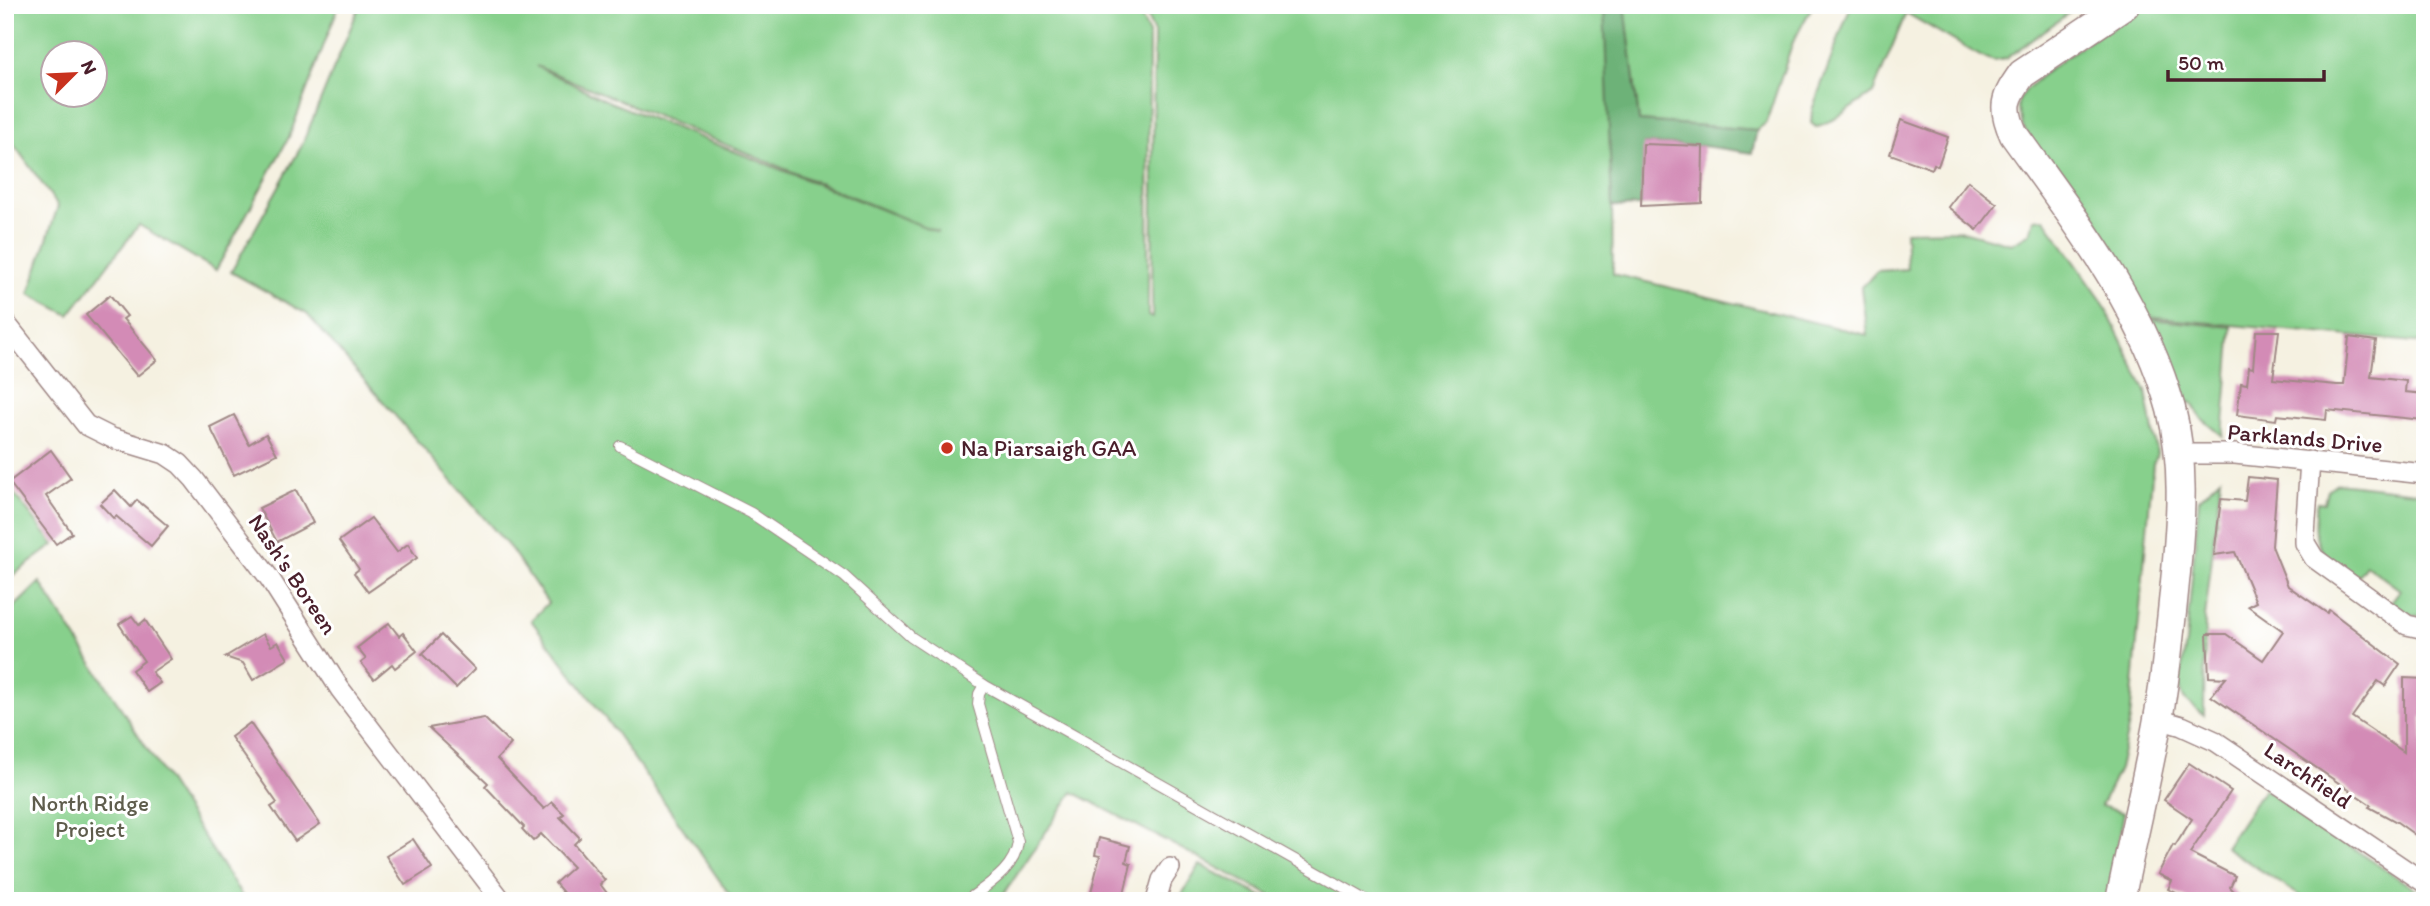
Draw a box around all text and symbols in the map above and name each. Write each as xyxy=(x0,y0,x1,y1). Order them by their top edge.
north arrow xyxy=(38,38,108,108)
scale bar xyxy=(2168,38,2323,82)
text: 50 m xyxy=(2178,50,2225,75)
text: N xyxy=(76,57,102,78)
street label: Parklands Drive xyxy=(2226,417,2384,459)
place label: Na Piarsaigh GAA xyxy=(961,434,1137,462)
marker: Na Piarsaigh GAA xyxy=(939,440,955,456)
street label: Nash's Boreen xyxy=(242,508,344,640)
street label: Larchfield xyxy=(2259,735,2357,815)
park label: North Ridge Project xyxy=(31,789,149,843)

